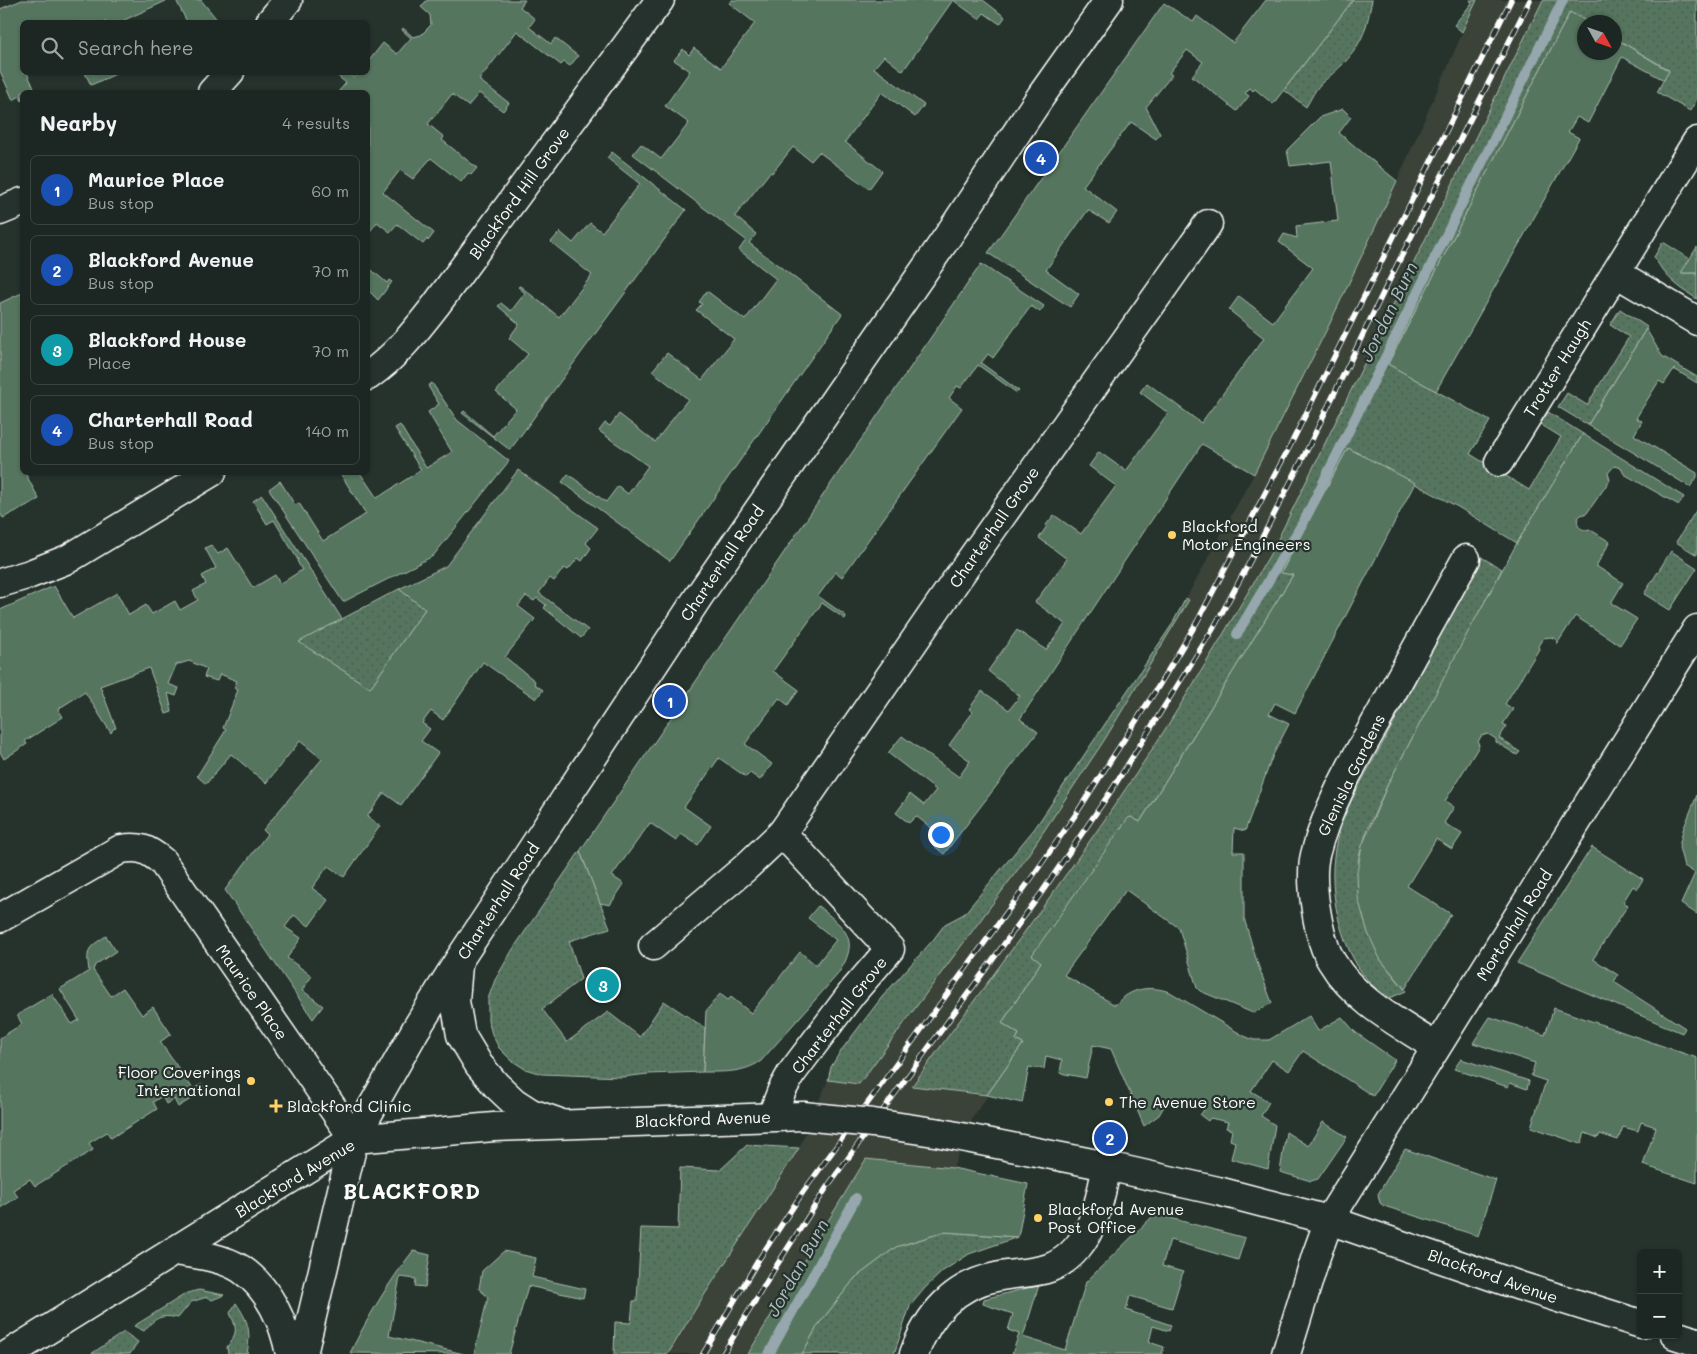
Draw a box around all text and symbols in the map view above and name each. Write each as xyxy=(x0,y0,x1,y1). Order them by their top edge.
north arrow xyxy=(1577,15,1622,60)
search box xyxy=(20,20,370,75)
icon: search xyxy=(38,34,66,62)
text: Search here xyxy=(78,35,194,60)
text: Nearby xyxy=(40,109,117,136)
text: 4 results xyxy=(282,112,350,133)
street label: Blackford Hill Grove xyxy=(464,123,574,263)
pin: 4 xyxy=(1025,139,1057,177)
text: Maurice Place xyxy=(88,167,224,192)
text: 1 xyxy=(53,180,61,201)
text: 60 m xyxy=(312,180,349,201)
text: Bus stop xyxy=(88,192,154,213)
text: Blackford Avenue xyxy=(88,247,254,272)
water label: Jordan Burn xyxy=(1354,258,1423,365)
text: 2 xyxy=(53,260,61,281)
text: 70 m xyxy=(312,260,349,281)
text: Bus stop xyxy=(88,272,154,293)
street label: Trotter Haugh xyxy=(1518,315,1595,421)
text: Blackford House xyxy=(88,327,246,352)
text: 3 xyxy=(52,340,62,361)
text: 70 m xyxy=(312,340,349,361)
text: Place xyxy=(88,352,131,373)
text: Charterhall Road xyxy=(88,407,253,432)
text: 4 xyxy=(52,420,62,441)
text: 140 m xyxy=(305,420,349,441)
text: Bus stop xyxy=(88,432,154,453)
street label: Charterhall Grove xyxy=(944,462,1043,591)
street label: Charterhall Road xyxy=(675,501,768,625)
place label: Blackford Motor Engineers xyxy=(1182,515,1311,554)
marker: Blackford Motor Engineers xyxy=(1166,529,1178,541)
pin: 1 xyxy=(654,682,686,720)
street label: Glenisla Gardens xyxy=(1312,710,1389,839)
your location xyxy=(928,822,954,848)
street label: Charterhall Road xyxy=(452,838,543,963)
street label: Mortonhall Road xyxy=(1471,865,1556,984)
street label: Maurice Place xyxy=(212,940,293,1044)
street label: Charterhall Grove xyxy=(786,952,891,1078)
pin: 3 xyxy=(587,966,619,1004)
place label: Floor Coverings International xyxy=(118,1061,241,1100)
marker: Floor Coverings International xyxy=(245,1075,257,1087)
place label: The Avenue Store xyxy=(1119,1091,1256,1112)
place label: Blackford Clinic xyxy=(287,1095,411,1116)
marker: The Avenue Store xyxy=(1103,1096,1115,1108)
marker: Blackford Clinic xyxy=(269,1099,283,1113)
street label: Blackford Avenue xyxy=(635,1106,771,1131)
pin: 2 xyxy=(1094,1119,1126,1157)
street label: Blackford Avenue xyxy=(231,1133,359,1222)
district label: BLACKFORD xyxy=(343,1177,481,1204)
place label: Blackford Avenue Post Office xyxy=(1048,1198,1184,1237)
marker: Blackford Avenue Post Office xyxy=(1032,1212,1044,1224)
water label: Jordan Burn xyxy=(760,1214,834,1321)
street label: Blackford Avenue xyxy=(1425,1243,1561,1308)
map controls xyxy=(1637,1249,1682,1339)
button: + xyxy=(1637,1249,1682,1294)
button: − xyxy=(1637,1294,1682,1339)

